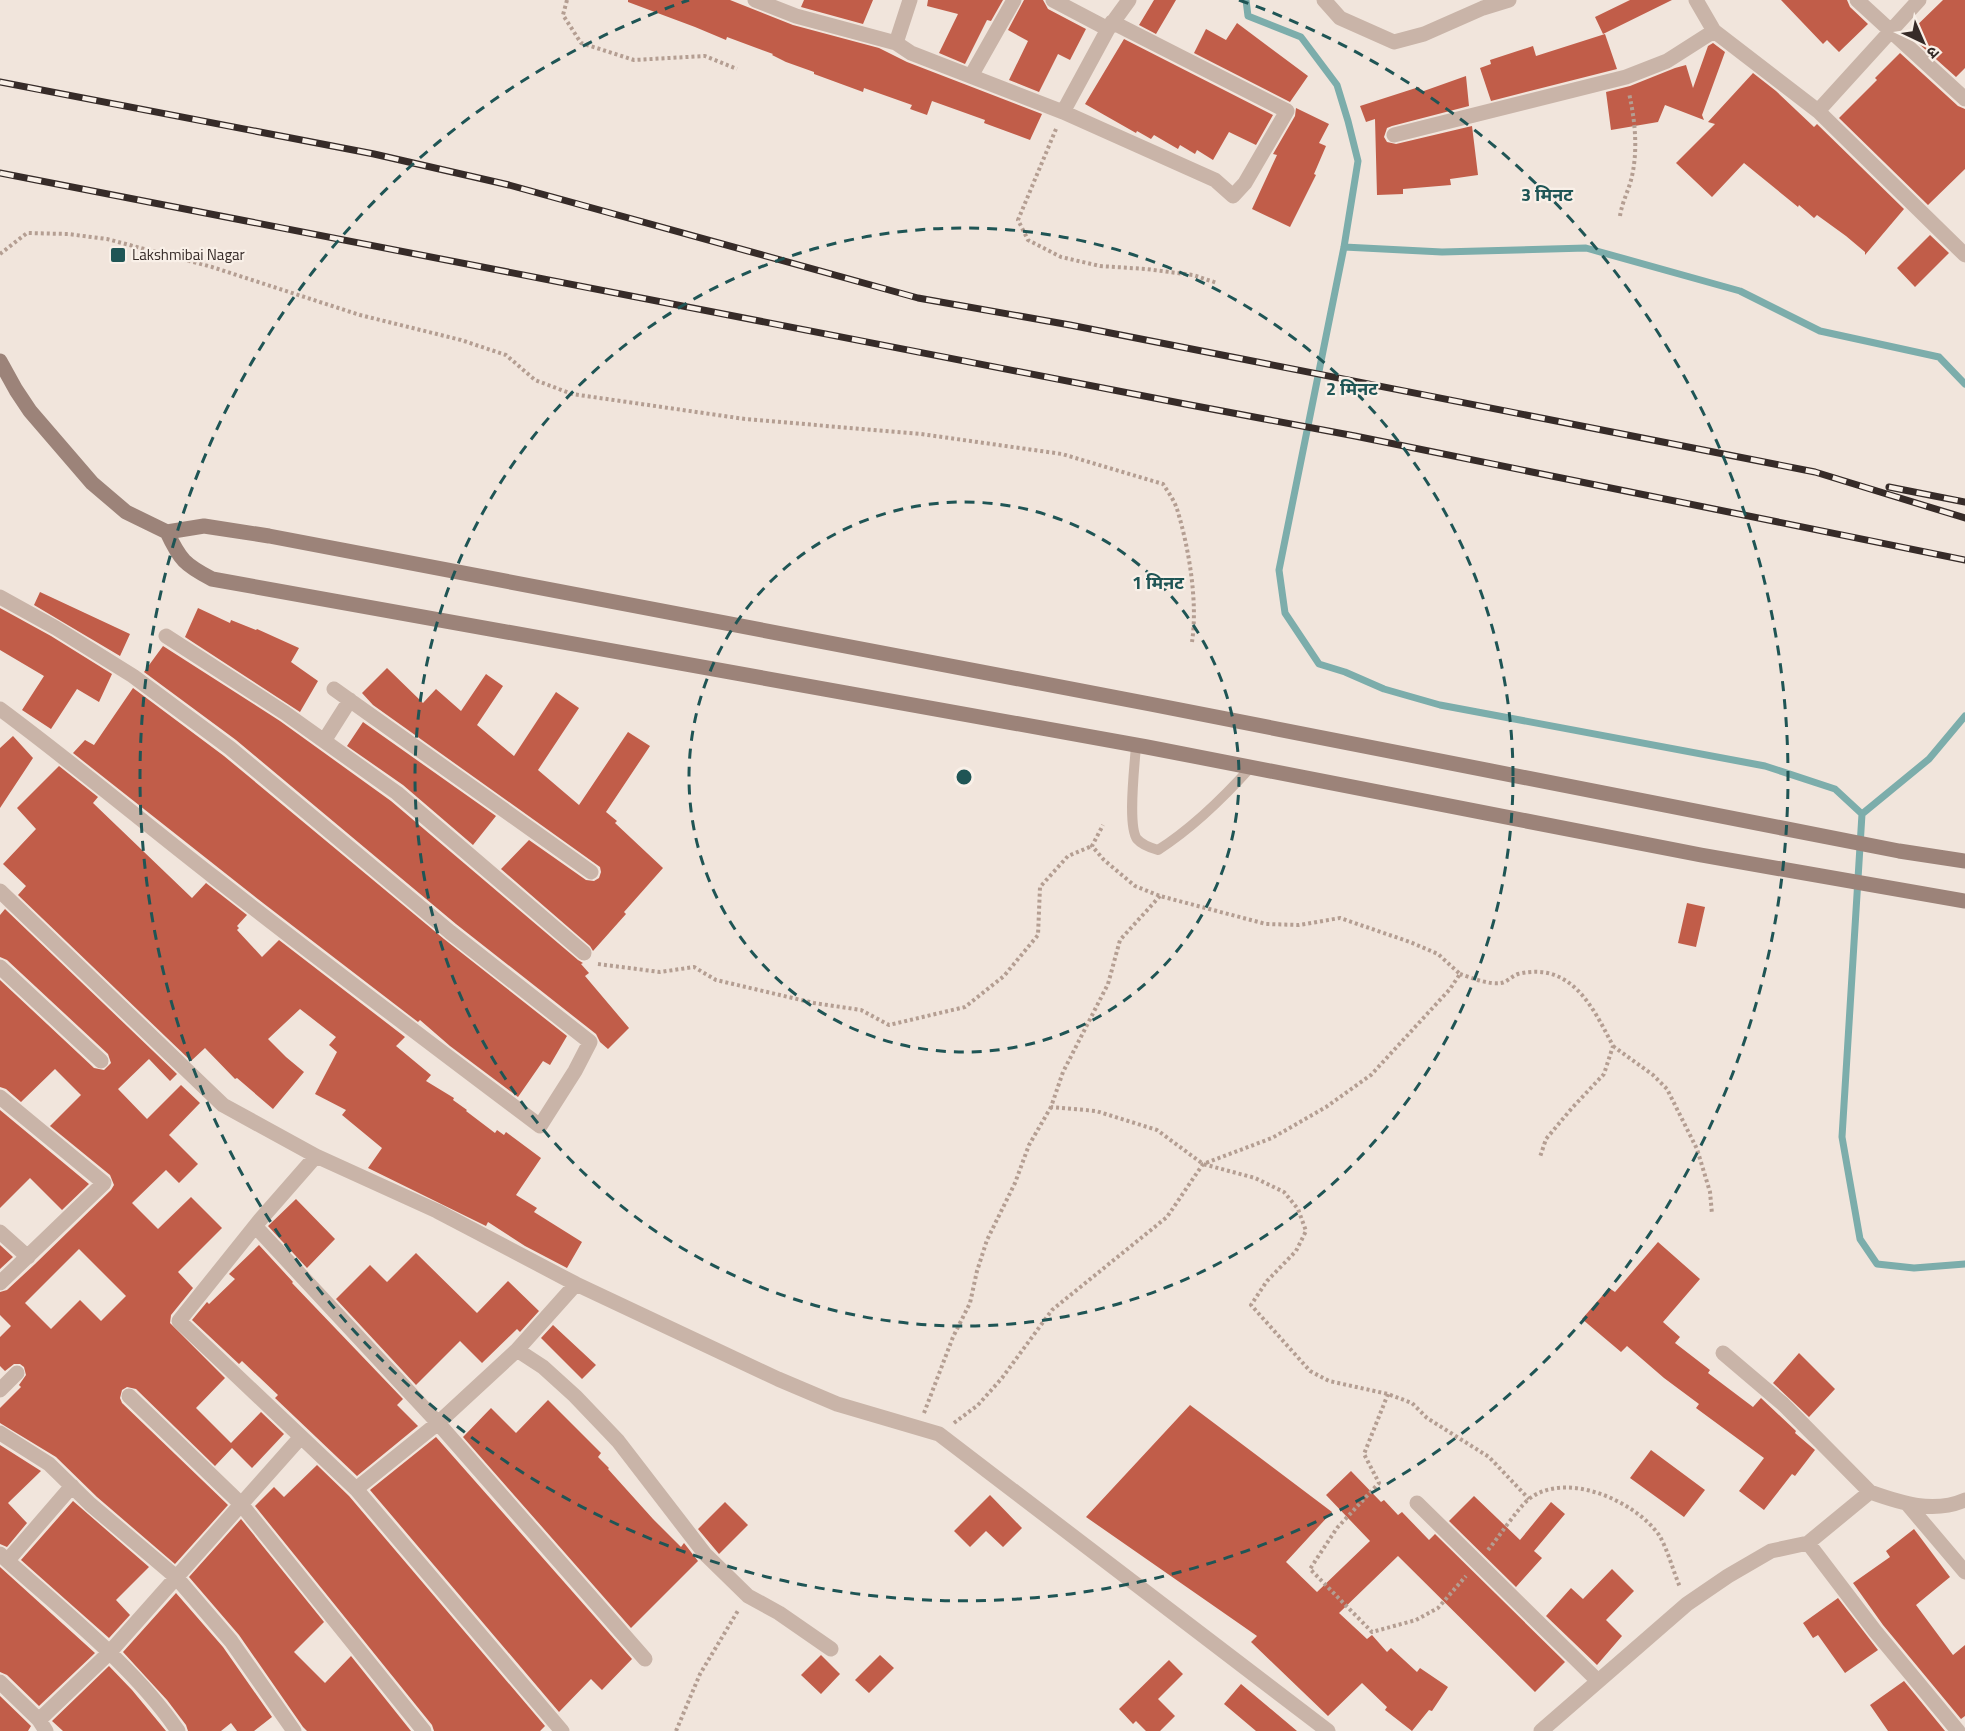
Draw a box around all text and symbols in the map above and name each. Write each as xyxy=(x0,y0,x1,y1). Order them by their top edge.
north arrow xyxy=(1893,12,1953,72)
text: उ xyxy=(1921,41,1945,65)
text: 3 मिनट xyxy=(1521,181,1573,208)
place label: Lakshmibai Nagar xyxy=(132,243,245,266)
marker: Lakshmibai Nagar xyxy=(109,246,127,264)
text: 2 मिनट xyxy=(1326,375,1378,402)
text: 1 मिनट xyxy=(1132,569,1184,596)
centre of rings xyxy=(954,767,974,787)

